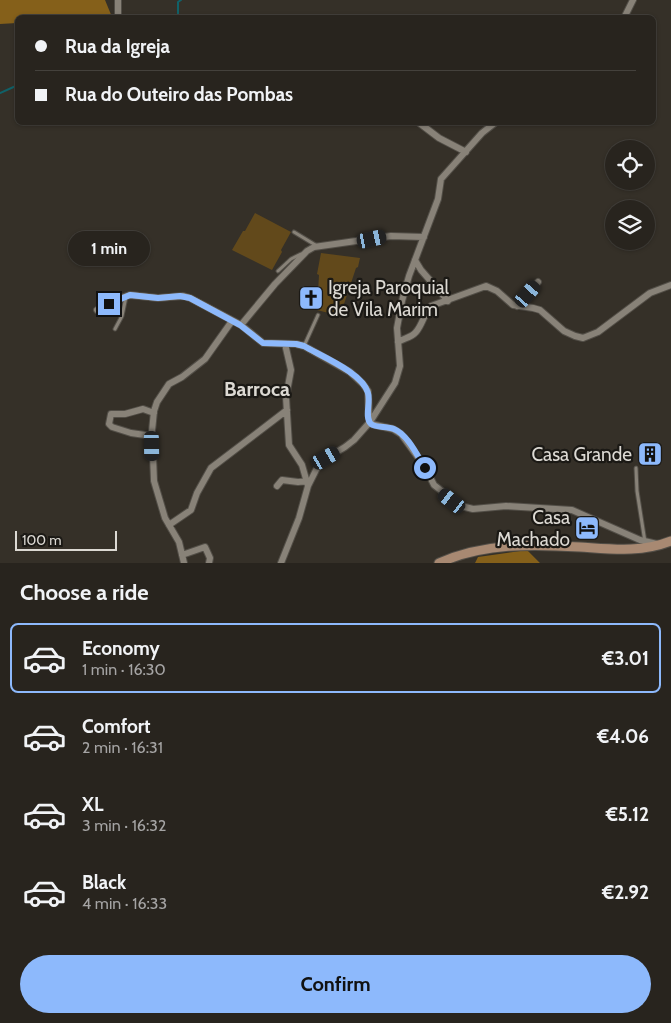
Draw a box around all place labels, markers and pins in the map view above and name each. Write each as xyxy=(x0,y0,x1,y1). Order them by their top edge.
place label: Igreja Paroquial de Vila Marim xyxy=(328,276,450,321)
church icon: Igreja Paroquial de Vila Marim xyxy=(298,285,324,311)
building icon: Casa Grande xyxy=(637,441,663,467)
place label: Casa Grande xyxy=(531,443,632,466)
place label: Casa Machado xyxy=(497,506,570,551)
hotel icon: Casa Machado xyxy=(574,515,600,541)

